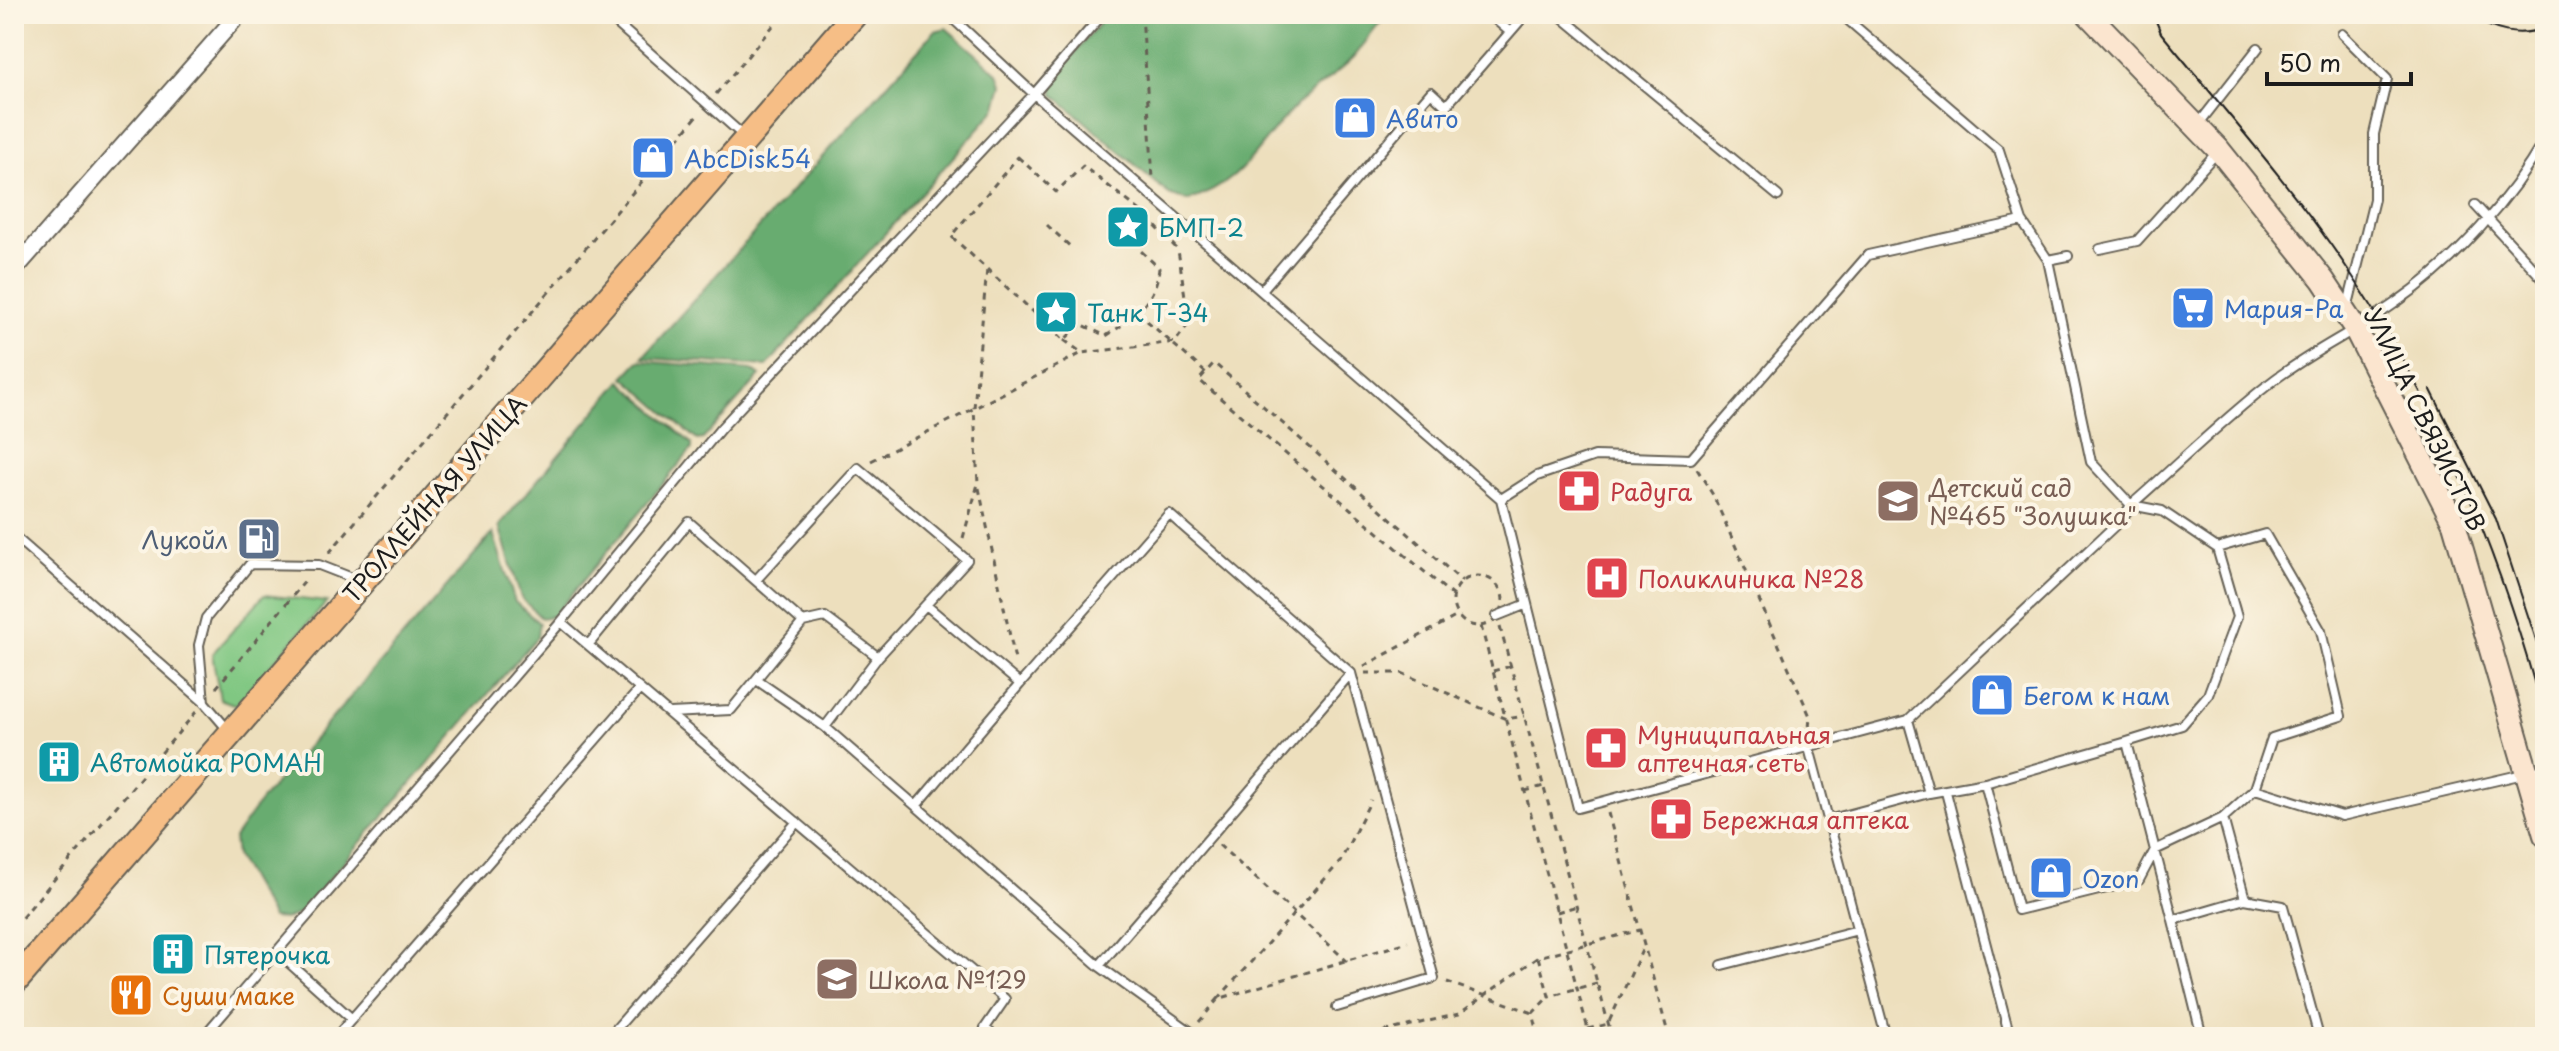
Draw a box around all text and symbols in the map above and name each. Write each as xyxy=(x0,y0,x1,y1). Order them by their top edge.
scale bar xyxy=(2267,36,2411,86)
text: 50 m xyxy=(2279,44,2341,80)
shop icon: Авито xyxy=(1331,94,1379,142)
place label: Авито xyxy=(1386,100,1458,136)
shop icon: AbcDisk54 xyxy=(629,134,677,182)
place label: AbcDisk54 xyxy=(684,140,811,176)
place icon: БМП-2 xyxy=(1104,203,1152,251)
place label: БМП-2 xyxy=(1159,209,1244,245)
supermarket icon: Мария-Ра xyxy=(2169,284,2217,332)
place icon: Танк Т-34 xyxy=(1032,288,1080,336)
place label: Мария-Ра xyxy=(2224,290,2343,326)
place label: Танк Т-34 xyxy=(1087,294,1209,330)
street label: УЛИЦА СВЯЗИСТОВ xyxy=(2356,301,2496,537)
street label: ТРОЛЛЕЙНАЯ УЛИЦА xyxy=(334,386,534,610)
pharmacy icon: Радуга xyxy=(1555,467,1603,515)
place label: Детский сад №465 "Золушка" xyxy=(1928,469,2137,533)
place label: Радуга xyxy=(1610,473,1692,509)
school or university icon: Детский сад №465 "Золушка" xyxy=(1874,477,1922,525)
fuel station icon: Лукойл xyxy=(235,515,283,563)
place label: Лукойл xyxy=(142,521,228,557)
hospital icon: Поликлиника №28 xyxy=(1583,554,1631,602)
place label: Поликлиника №28 xyxy=(1638,560,1865,596)
shop icon: Бегом к нам xyxy=(1968,671,2016,719)
place label: Бегом к нам xyxy=(2023,677,2171,713)
place label: Муниципальная аптечная сеть xyxy=(1637,716,1831,780)
pharmacy icon: Муниципальная аптечная сеть xyxy=(1582,724,1630,772)
building icon: Автомойка РОМАН xyxy=(35,738,83,786)
place label: Автомойка РОМАН xyxy=(90,744,322,780)
pharmacy icon: Бережная аптека xyxy=(1647,795,1695,843)
place label: Бережная аптека xyxy=(1702,801,1909,837)
shop icon: Ozon xyxy=(2027,854,2075,902)
place label: Ozon xyxy=(2082,860,2139,896)
building icon: Пятерочка xyxy=(149,930,197,978)
place label: Пятерочка xyxy=(204,936,330,972)
school or university icon: Школа №129 xyxy=(813,955,861,1003)
place label: Школа №129 xyxy=(868,961,1027,997)
restaurant icon: Суши маке xyxy=(107,971,155,1019)
place label: Суши маке xyxy=(162,977,295,1013)

